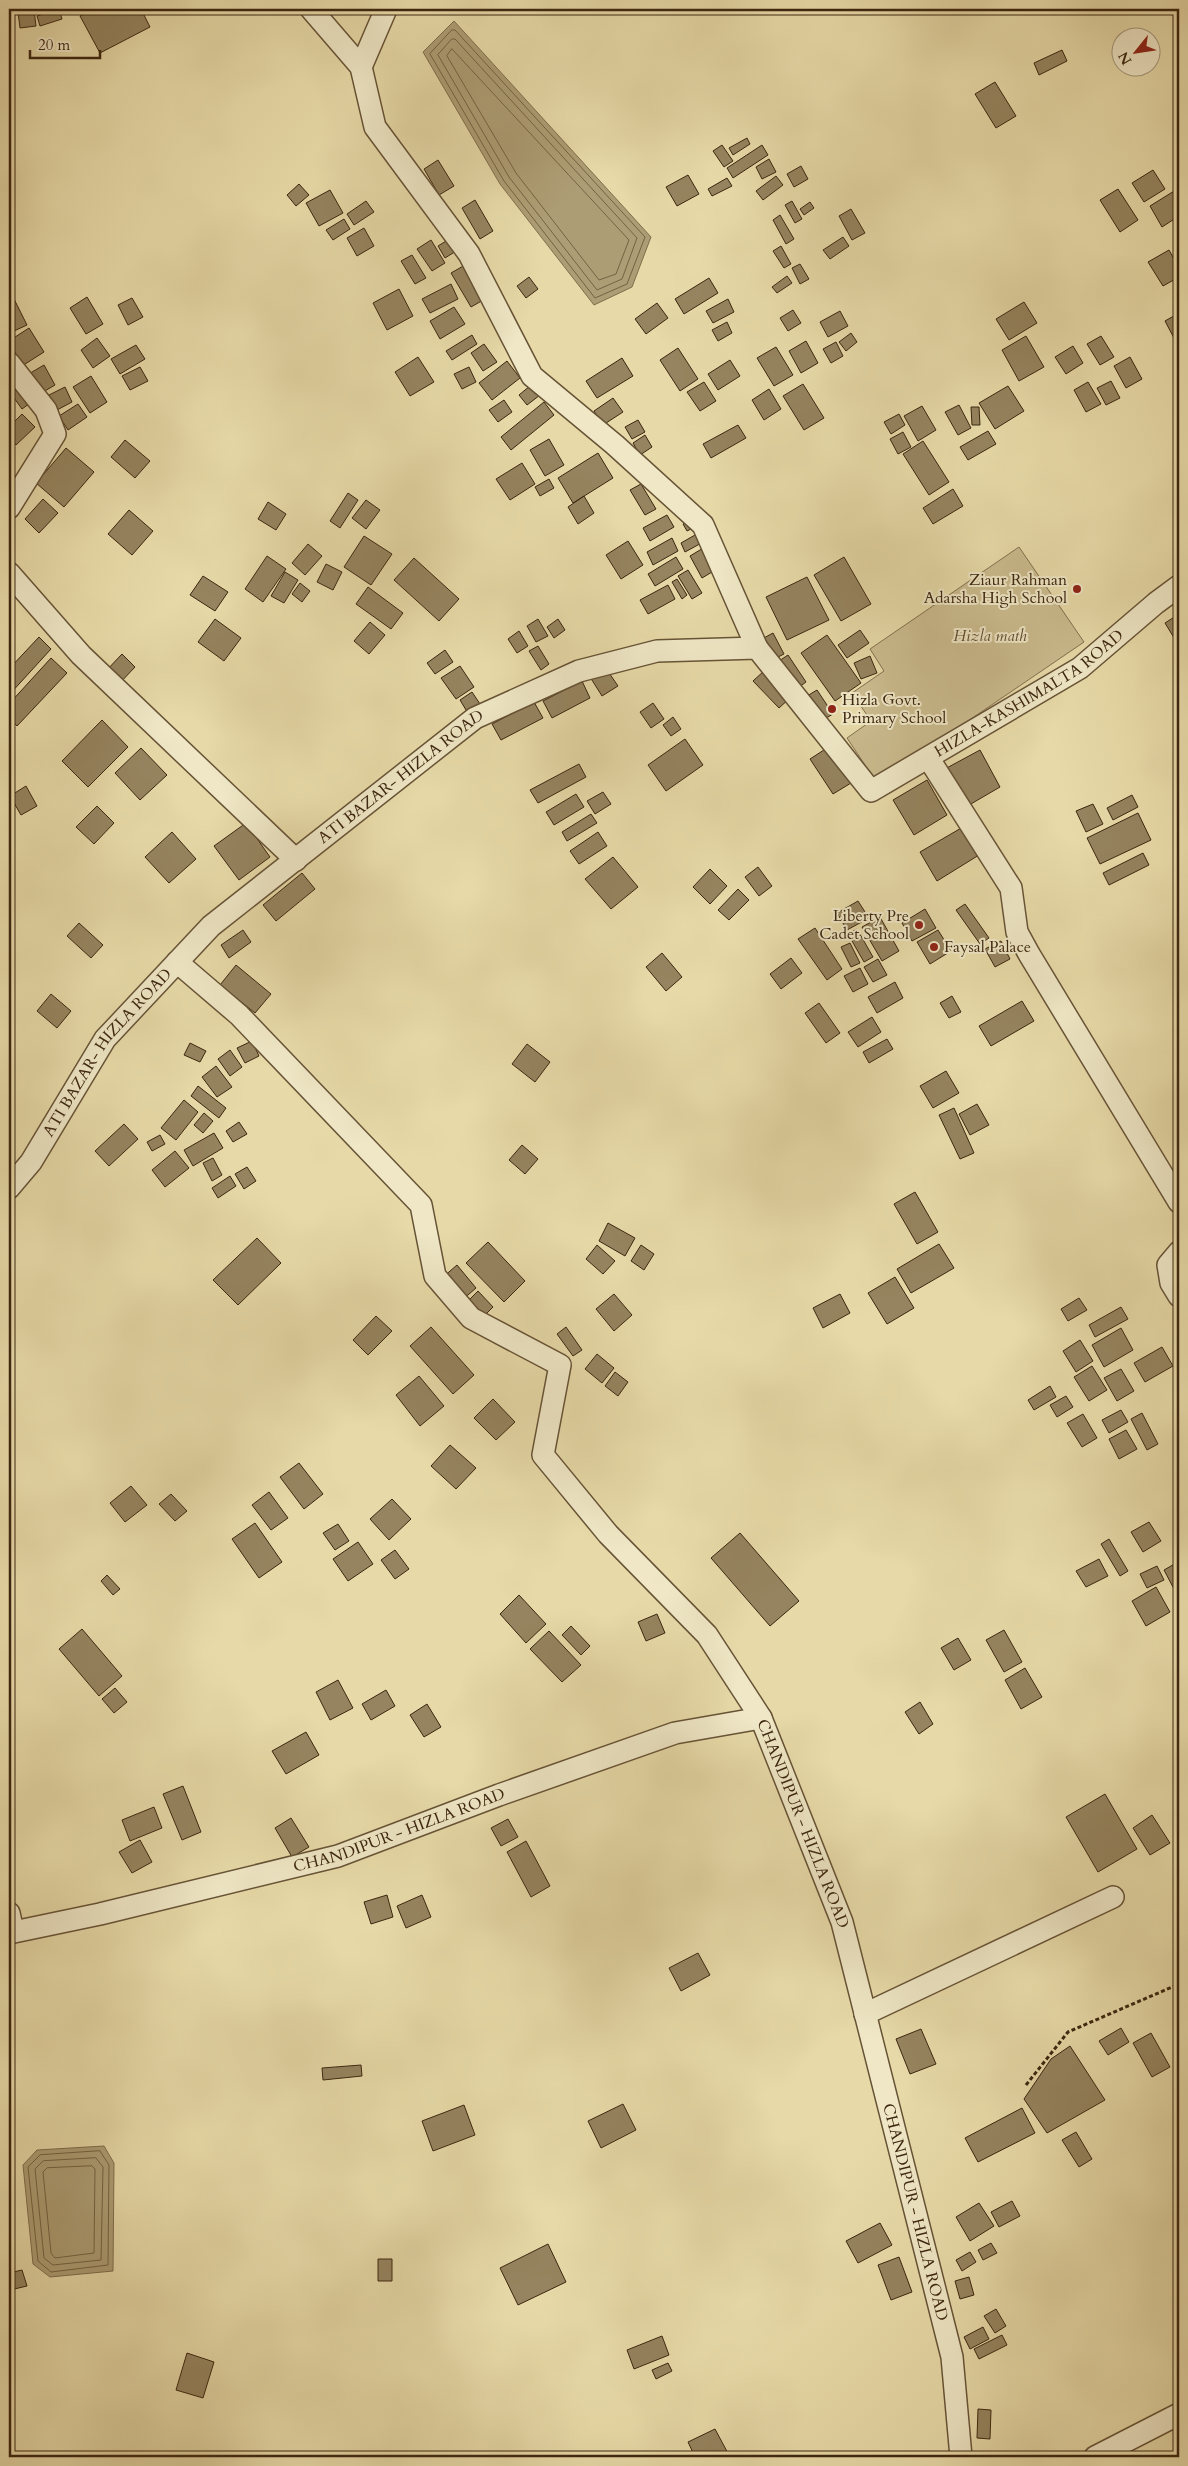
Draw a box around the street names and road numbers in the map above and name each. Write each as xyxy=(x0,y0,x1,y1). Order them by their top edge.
street label: HIZLA-KASHIMALTA ROAD xyxy=(930,625,1128,762)
street label: ATI BAZAR- HIZLA ROAD xyxy=(313,705,487,849)
street label: ATI BAZAR- HIZLA ROAD xyxy=(38,964,177,1141)
street label: CHANDIPUR - HIZLA ROAD xyxy=(751,1716,854,1932)
street label: CHANDIPUR - HIZLA ROAD xyxy=(291,1783,508,1877)
street label: CHANDIPUR - HIZLA ROAD xyxy=(877,2101,953,2323)

